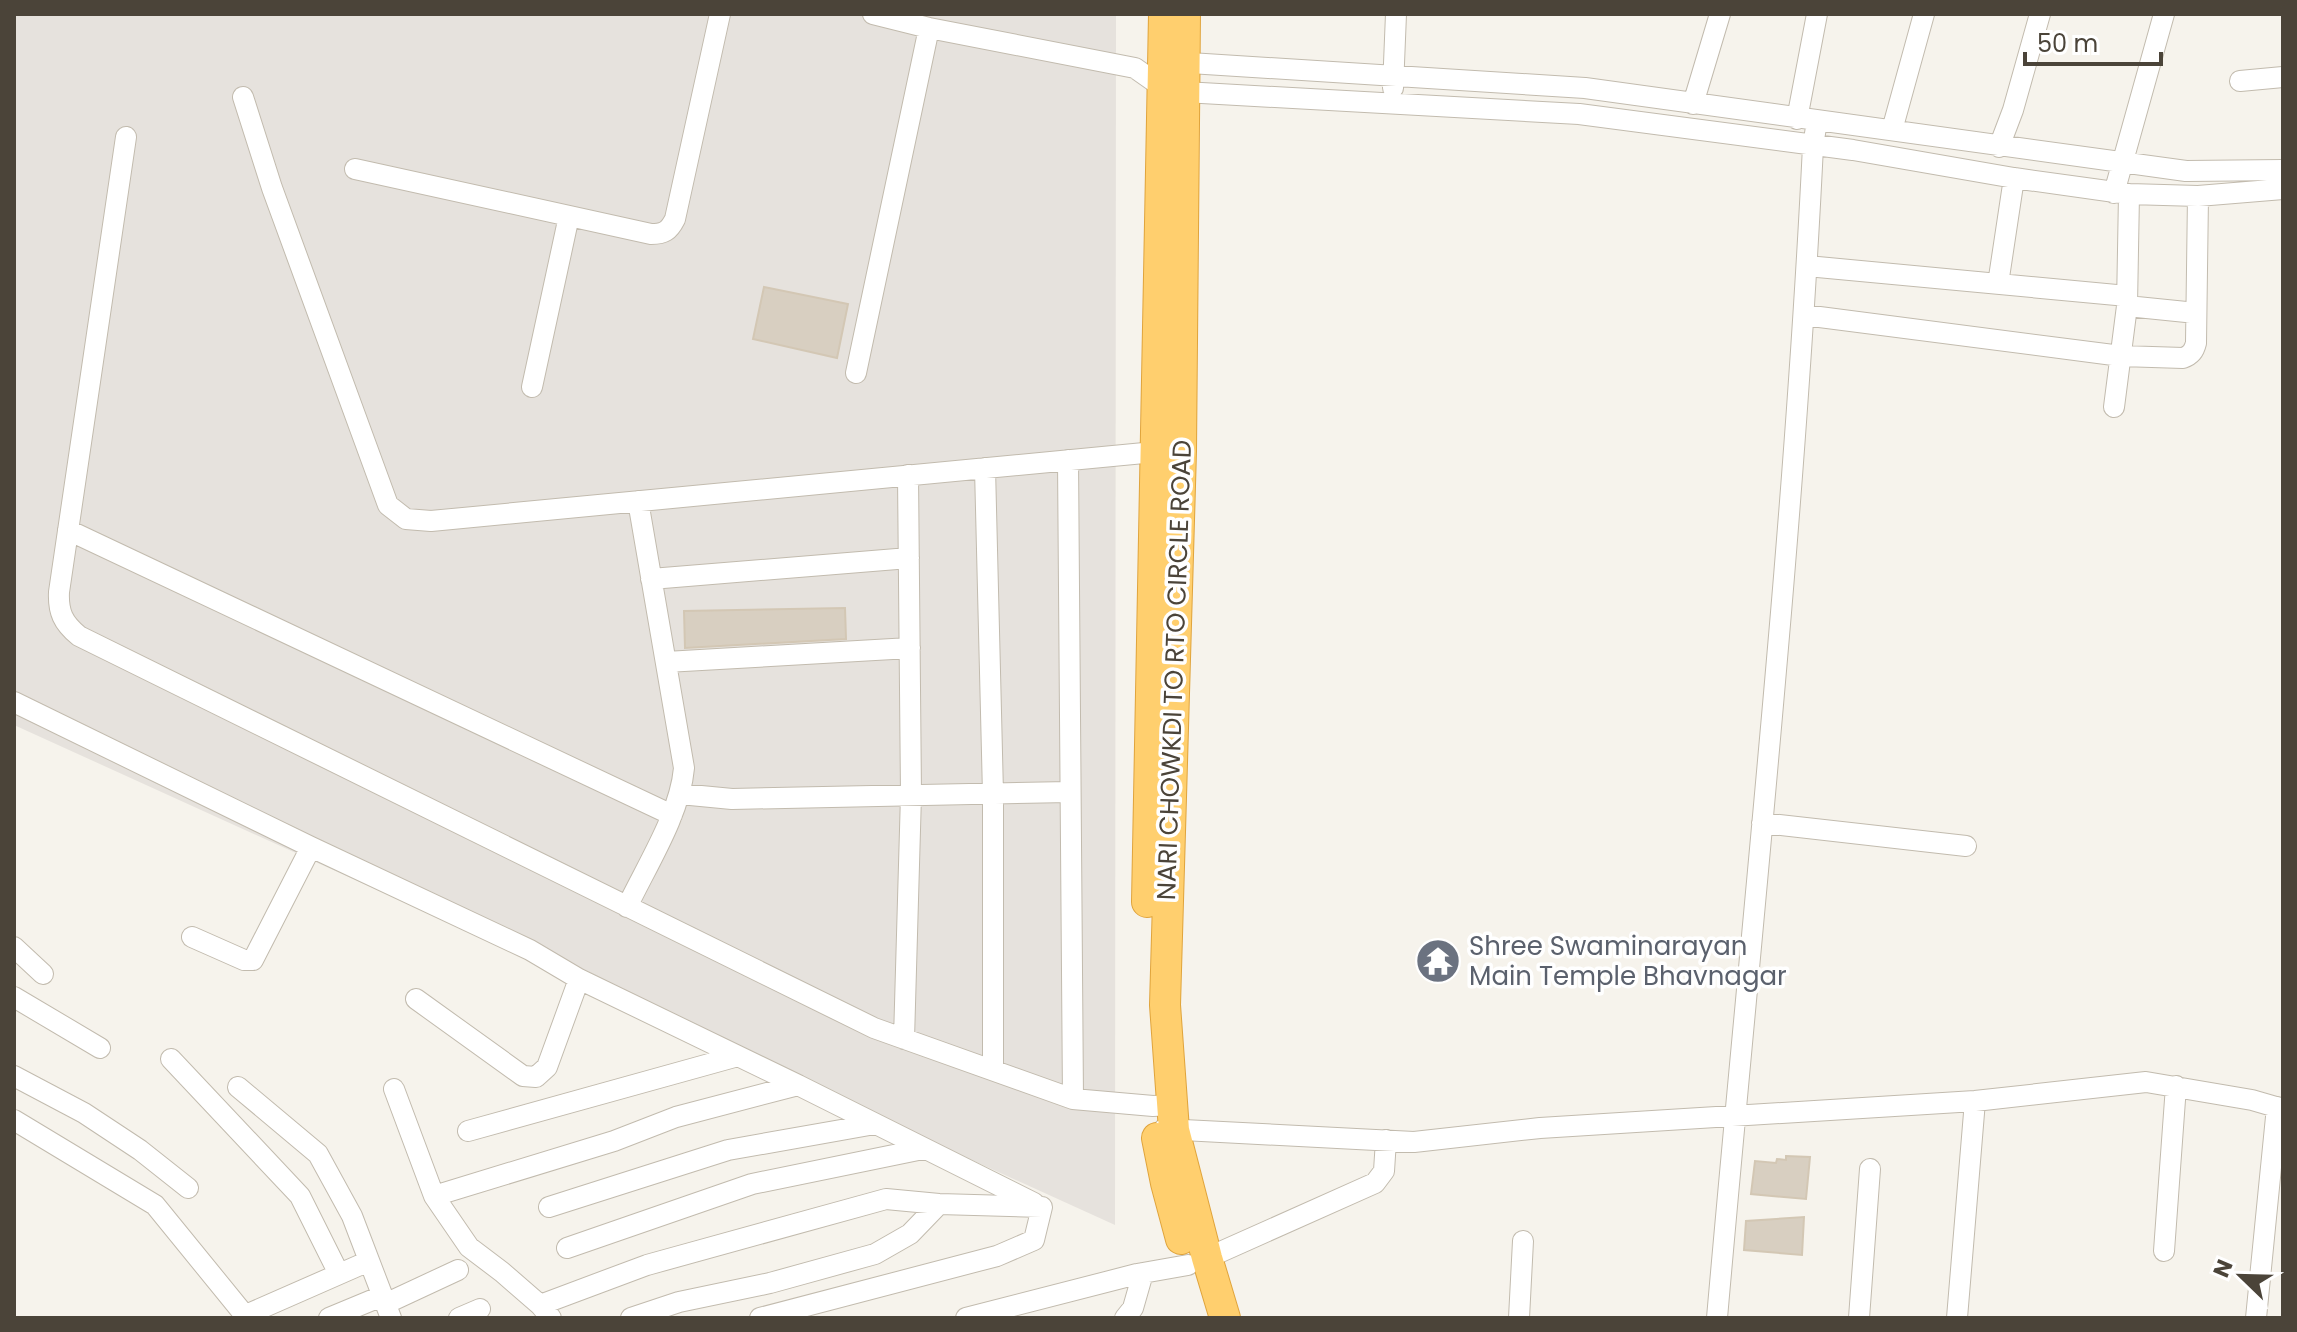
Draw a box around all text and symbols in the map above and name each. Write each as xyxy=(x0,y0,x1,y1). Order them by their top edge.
scale bar xyxy=(2025,16,2161,66)
text: 50 m xyxy=(2037,27,2098,60)
street label: NARI CHOWKDI TO RTO CIRCLE ROAD xyxy=(1148,439,1200,901)
place label: Shree Swaminarayan Main Temple Bhavnagar xyxy=(1469,928,1787,994)
temple icon: Shree Swaminarayan Main Temple Bhavnagar xyxy=(1414,937,1462,985)
north arrow xyxy=(2201,1236,2281,1316)
text: N xyxy=(2206,1255,2241,1282)

